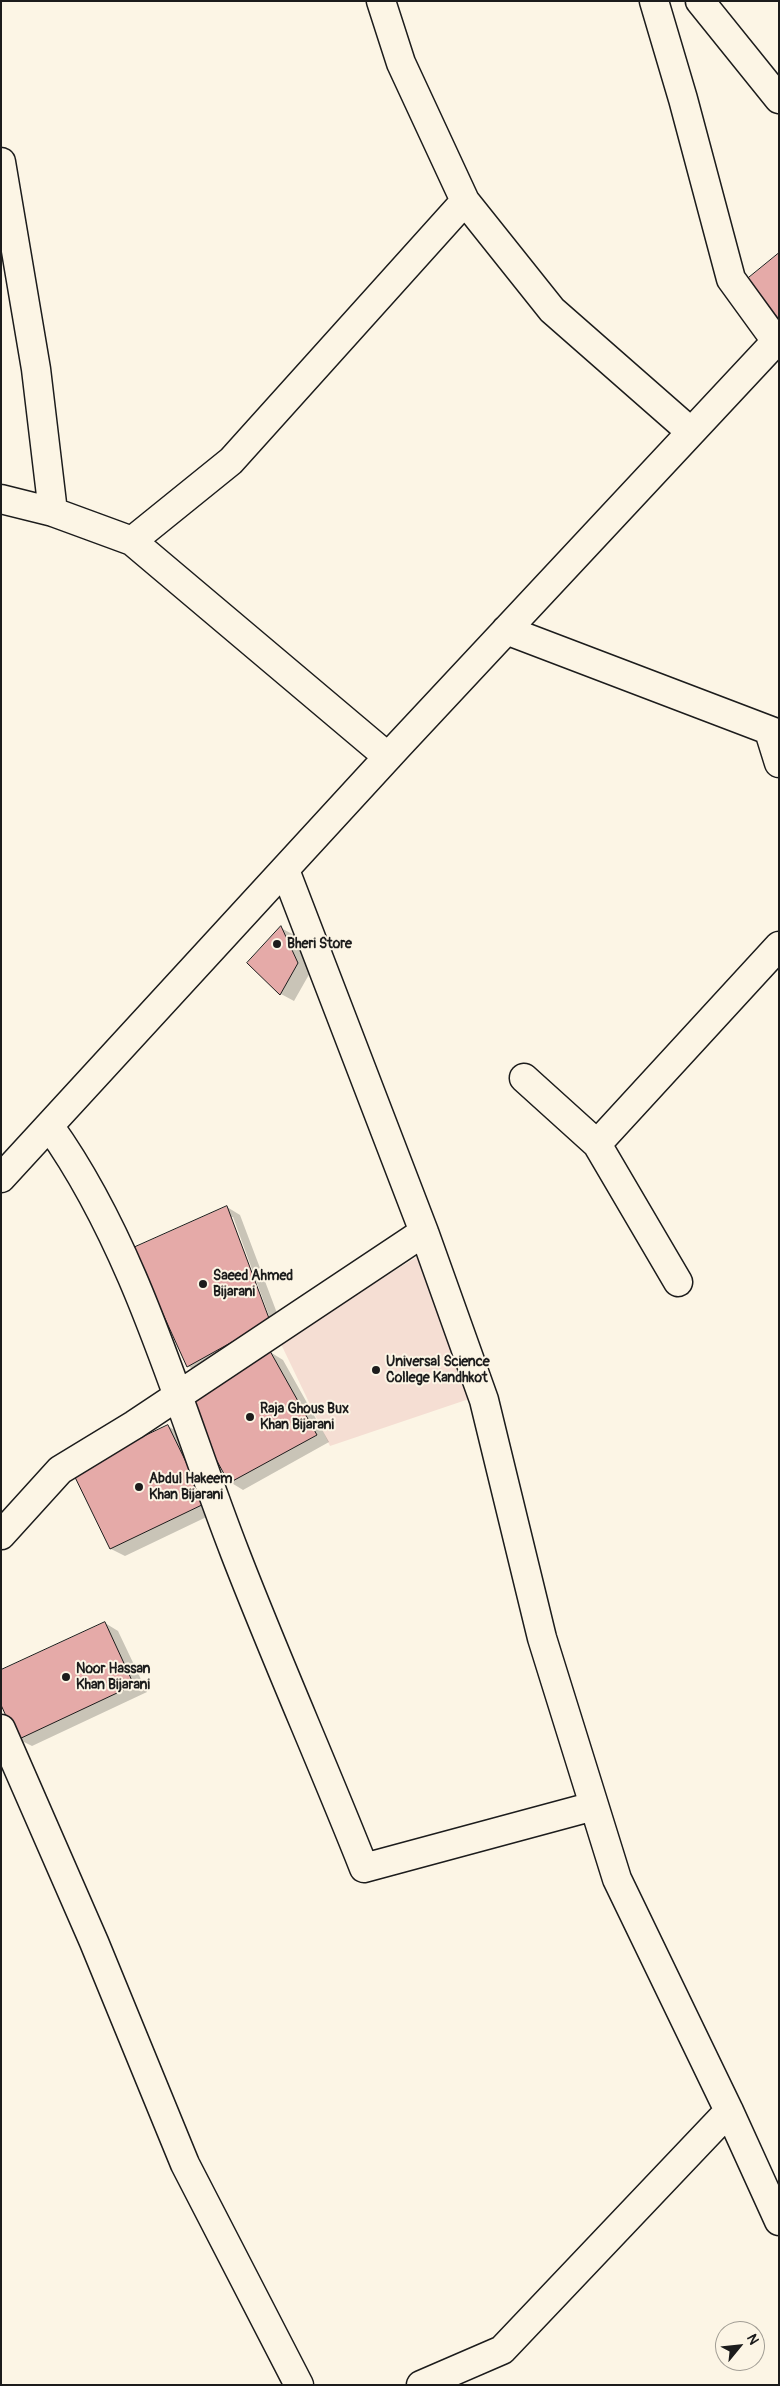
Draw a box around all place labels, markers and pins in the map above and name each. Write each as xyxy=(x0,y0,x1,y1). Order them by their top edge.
place label: Bheri Store xyxy=(287,936,352,952)
marker: Bheri Store xyxy=(271,938,283,950)
place label: Saeed Ahmed Bijarani xyxy=(213,1268,293,1300)
marker: Saeed Ahmed Bijarani xyxy=(197,1278,209,1290)
place label: Universal Science College Kandhkot xyxy=(386,1354,490,1386)
marker: Universal Science College Kandhkot xyxy=(370,1364,382,1376)
place label: Raja Ghous Bux Khan Bijarani xyxy=(260,1401,349,1434)
marker: Raja Ghous Bux Khan Bijarani xyxy=(244,1411,256,1423)
place label: Abdul Hakeem Khan Bijarani xyxy=(149,1471,233,1504)
marker: Abdul Hakeem Khan Bijarani xyxy=(133,1481,145,1493)
place label: Noor Hassan Khan Bijarani xyxy=(76,1661,150,1694)
marker: Noor Hassan Khan Bijarani xyxy=(60,1671,72,1683)

